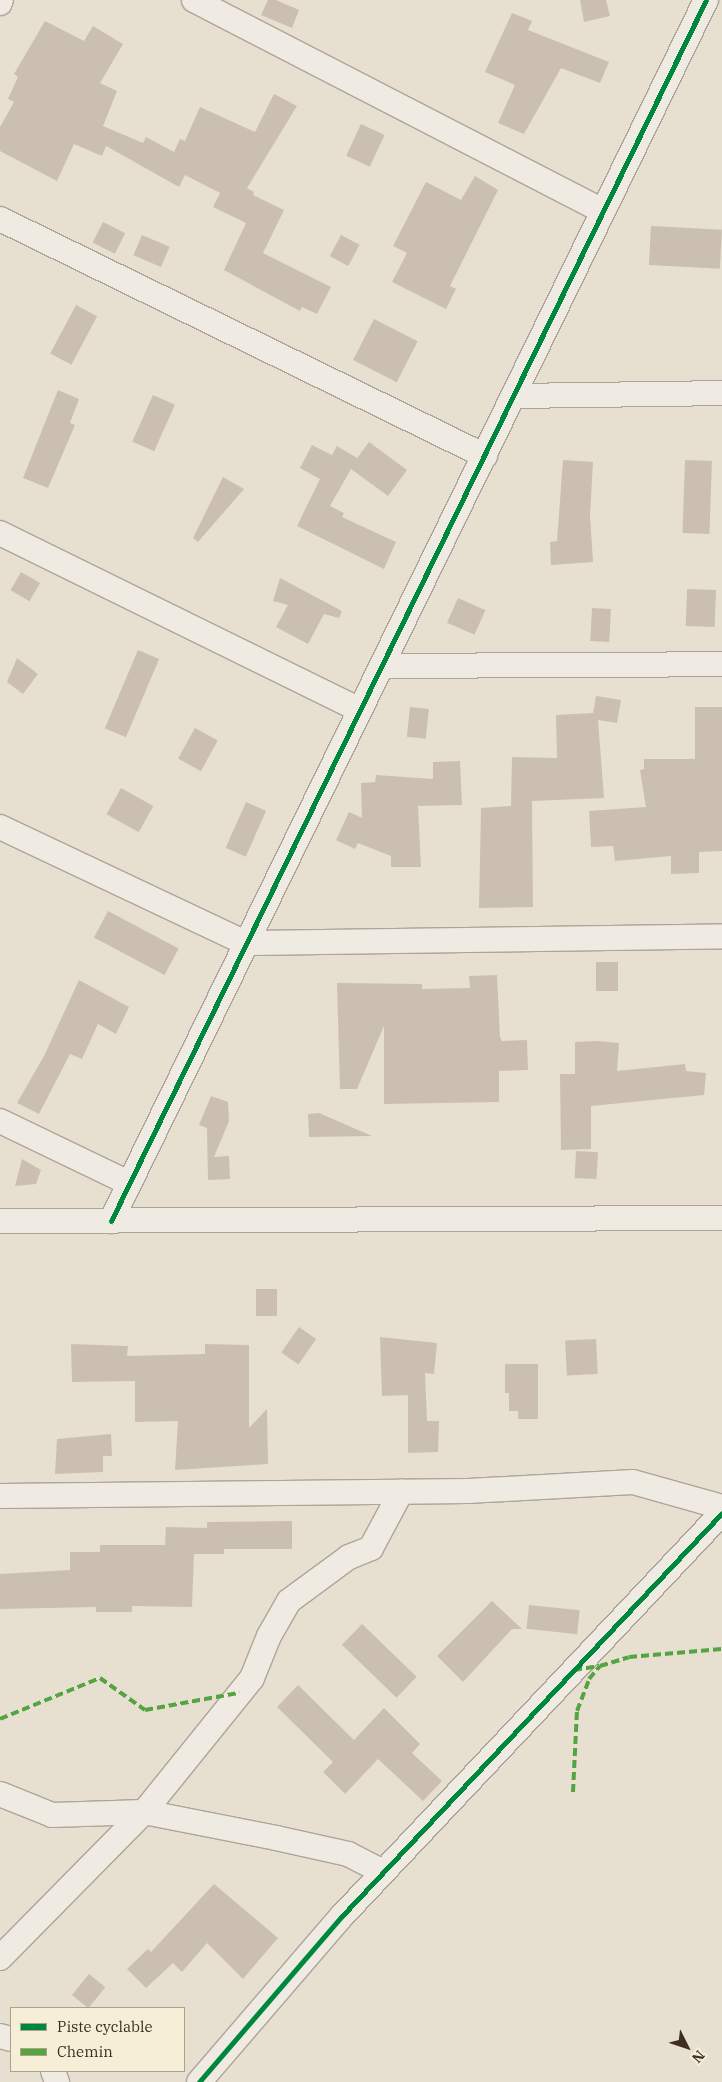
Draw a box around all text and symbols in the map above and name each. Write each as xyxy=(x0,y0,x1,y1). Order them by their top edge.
legend xyxy=(10,2007,185,2072)
text: Piste cyclable xyxy=(57,2017,153,2036)
north arrow xyxy=(662,2022,712,2072)
text: Chemin xyxy=(57,2042,113,2061)
text: N xyxy=(688,2047,709,2067)

